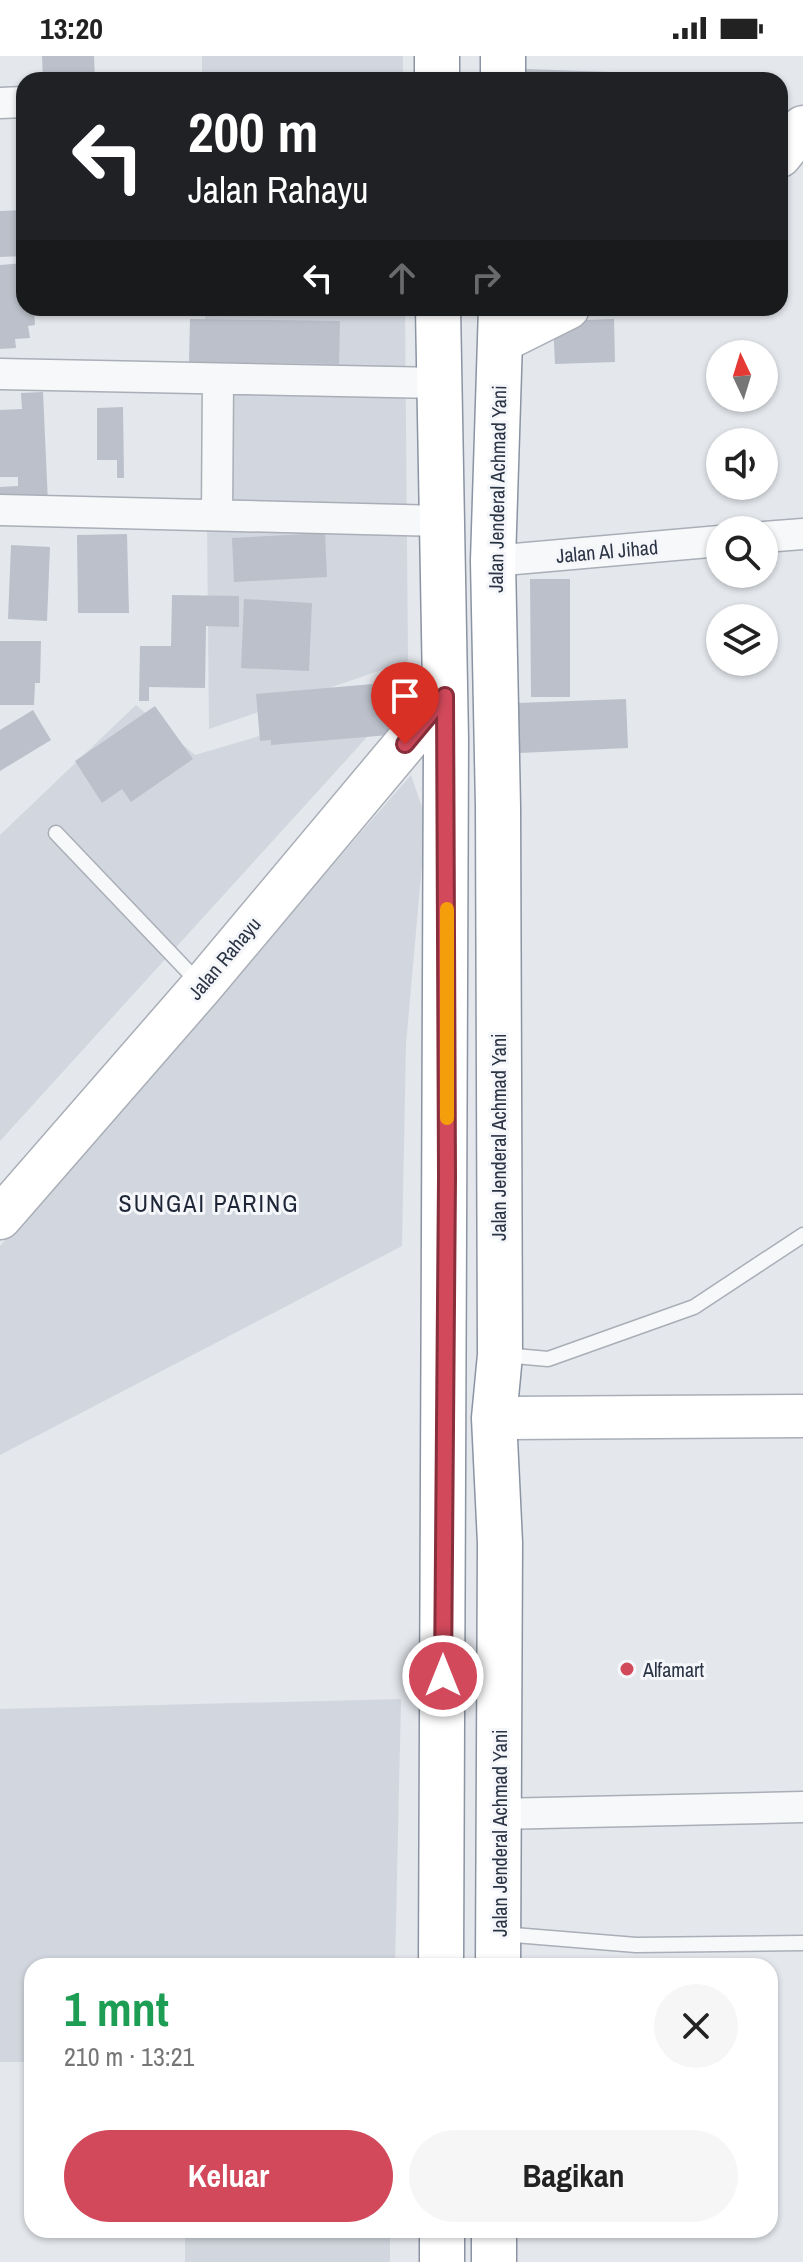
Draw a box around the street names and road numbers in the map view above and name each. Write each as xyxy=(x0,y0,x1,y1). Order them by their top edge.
street label: Jalan Jenderal Achmad Yani xyxy=(482,385,512,593)
street label: Jalan Al Jihad xyxy=(555,533,659,569)
street label: Jalan Rahayu xyxy=(181,911,267,1005)
street label: Jalan Jenderal Achmad Yani xyxy=(485,1033,512,1241)
street label: Jalan Jenderal Achmad Yani xyxy=(486,1729,513,1937)

